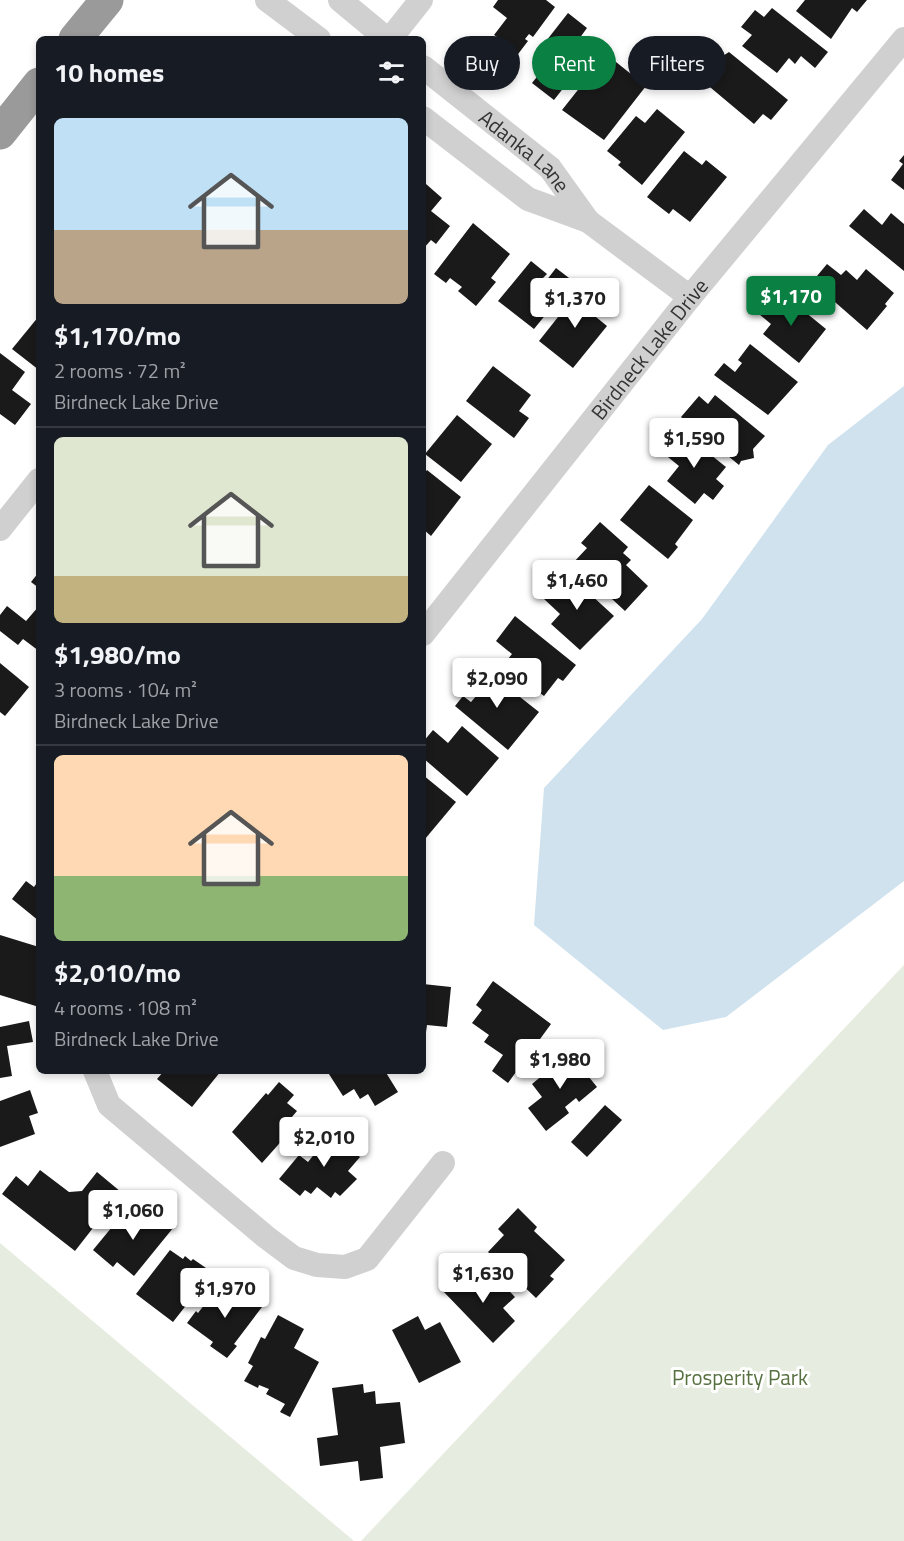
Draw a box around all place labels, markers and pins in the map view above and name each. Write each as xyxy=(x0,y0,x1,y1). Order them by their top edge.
pin: $1,170 xyxy=(742,276,840,327)
pin: $1,370 xyxy=(526,278,624,329)
pin: $1,590 xyxy=(645,418,743,469)
pin: $1,460 xyxy=(528,560,626,611)
pin: $2,090 xyxy=(448,658,546,709)
pin: $1,980 xyxy=(511,1039,609,1090)
pin: $2,010 xyxy=(275,1117,373,1168)
pin: $1,060 xyxy=(84,1190,182,1241)
pin: $1,630 xyxy=(434,1253,532,1304)
pin: $1,970 xyxy=(176,1268,274,1319)

